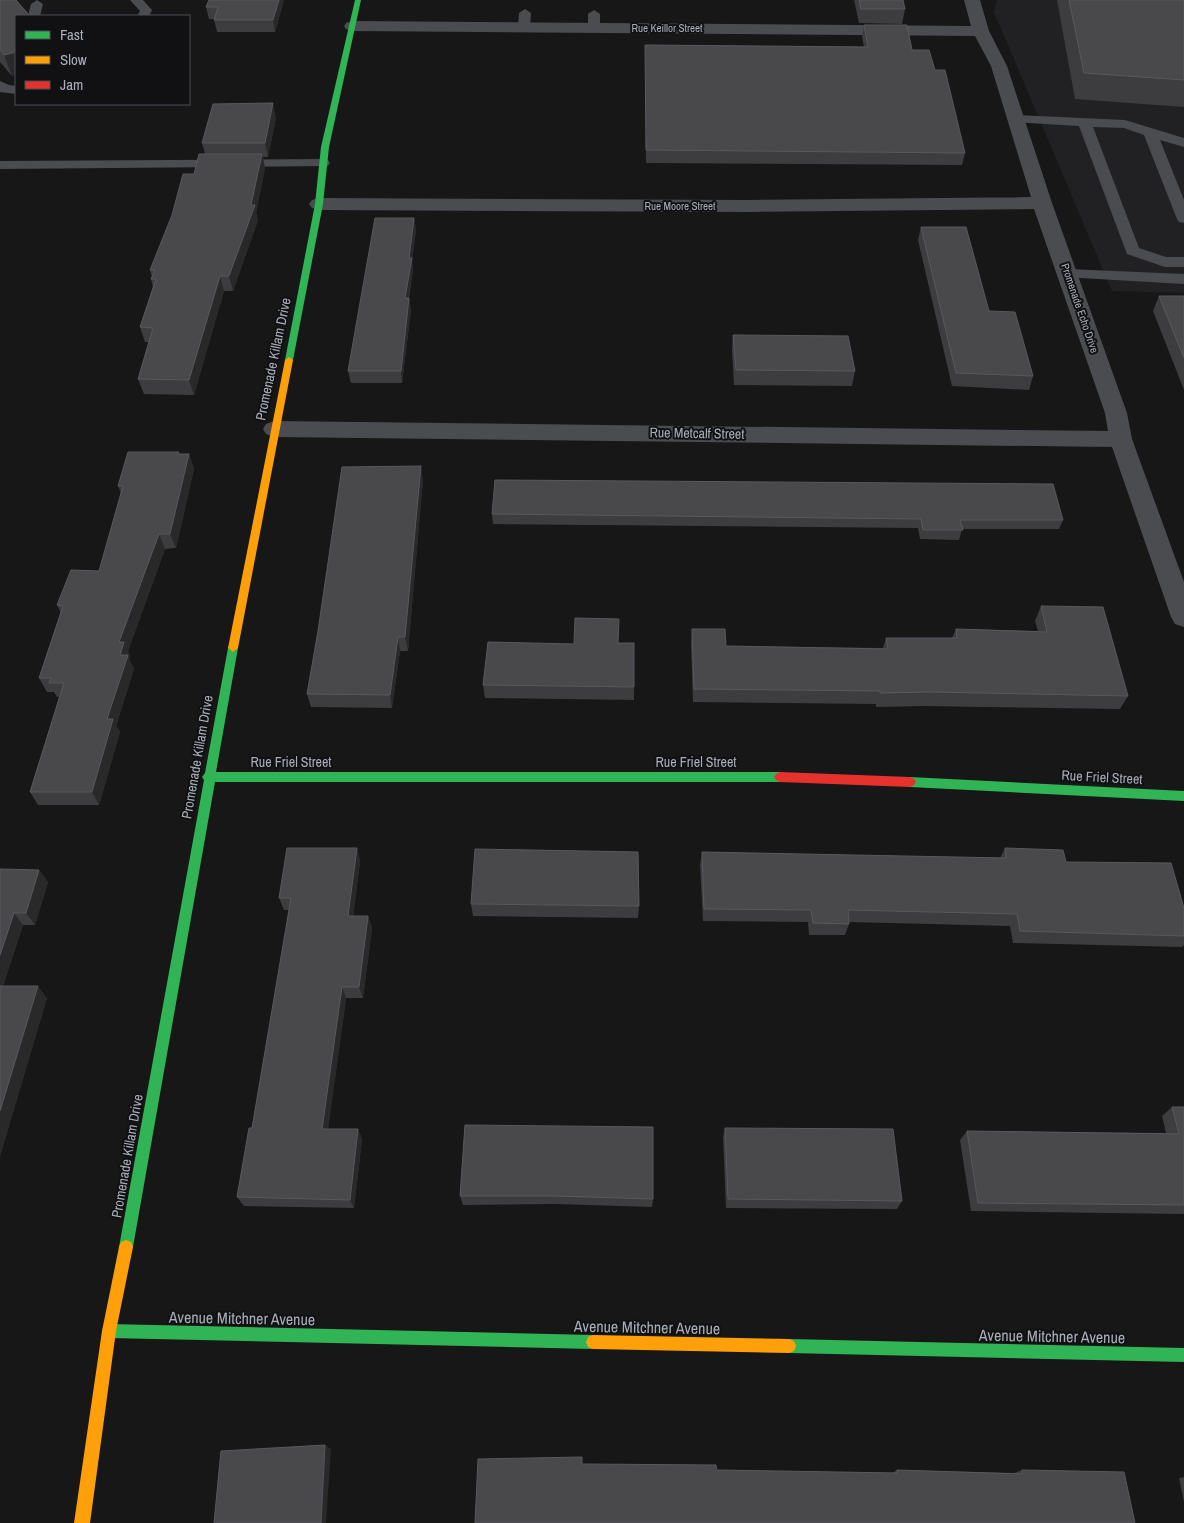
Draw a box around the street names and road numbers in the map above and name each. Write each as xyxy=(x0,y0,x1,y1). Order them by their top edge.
street label: Rue Keillor Street xyxy=(631,21,703,35)
street label: Rue Moore Street xyxy=(644,199,716,213)
street label: Promenade Echo Drive xyxy=(1058,261,1102,355)
street label: Promenade Killam Drive xyxy=(251,296,295,422)
street label: Rue Metcalf Street xyxy=(649,423,745,443)
street label: Promenade Killam Drive xyxy=(177,694,217,820)
street label: Rue Friel Street xyxy=(250,753,332,771)
street label: Rue Friel Street xyxy=(655,753,737,771)
street label: Rue Friel Street xyxy=(1061,766,1143,788)
street label: Promenade Killam Drive xyxy=(107,1093,147,1219)
street label: Avenue Mitchner Avenue xyxy=(168,1306,315,1330)
street label: Avenue Mitchner Avenue xyxy=(573,1315,720,1339)
street label: Avenue Mitchner Avenue xyxy=(978,1324,1125,1348)

